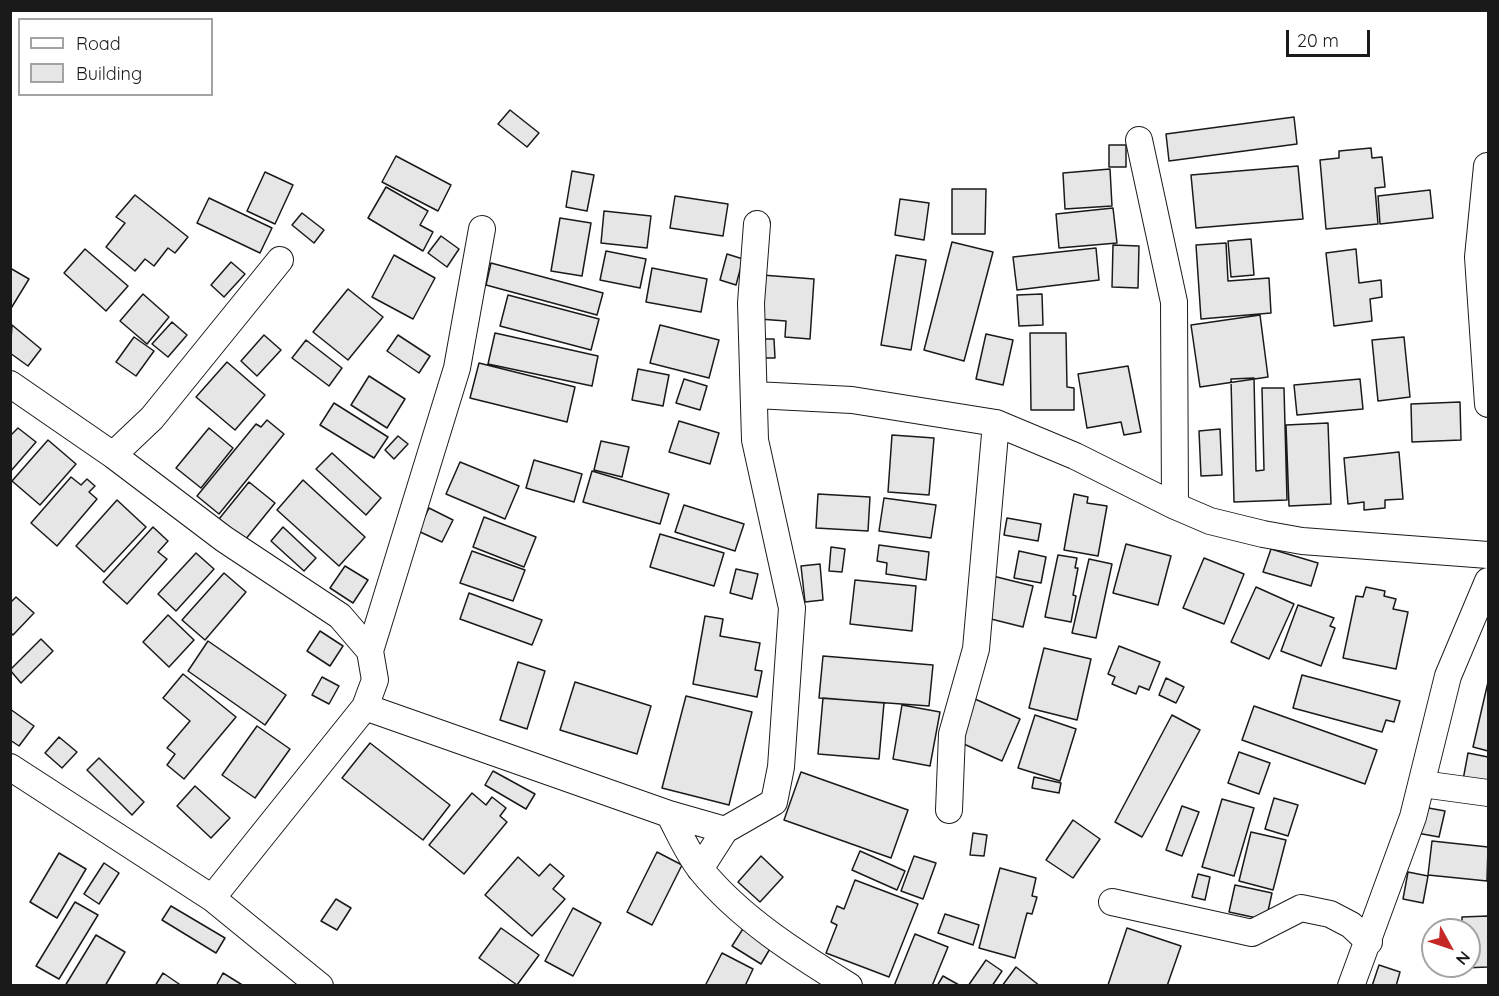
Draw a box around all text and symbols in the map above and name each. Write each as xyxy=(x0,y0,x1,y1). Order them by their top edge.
legend xyxy=(18,18,213,96)
scale bar xyxy=(1289,18,1373,56)
text: 20 m xyxy=(1297,29,1339,52)
text: Road xyxy=(76,32,121,55)
text: Building xyxy=(76,62,142,85)
north arrow xyxy=(1421,918,1481,978)
text: N xyxy=(1452,947,1475,969)

